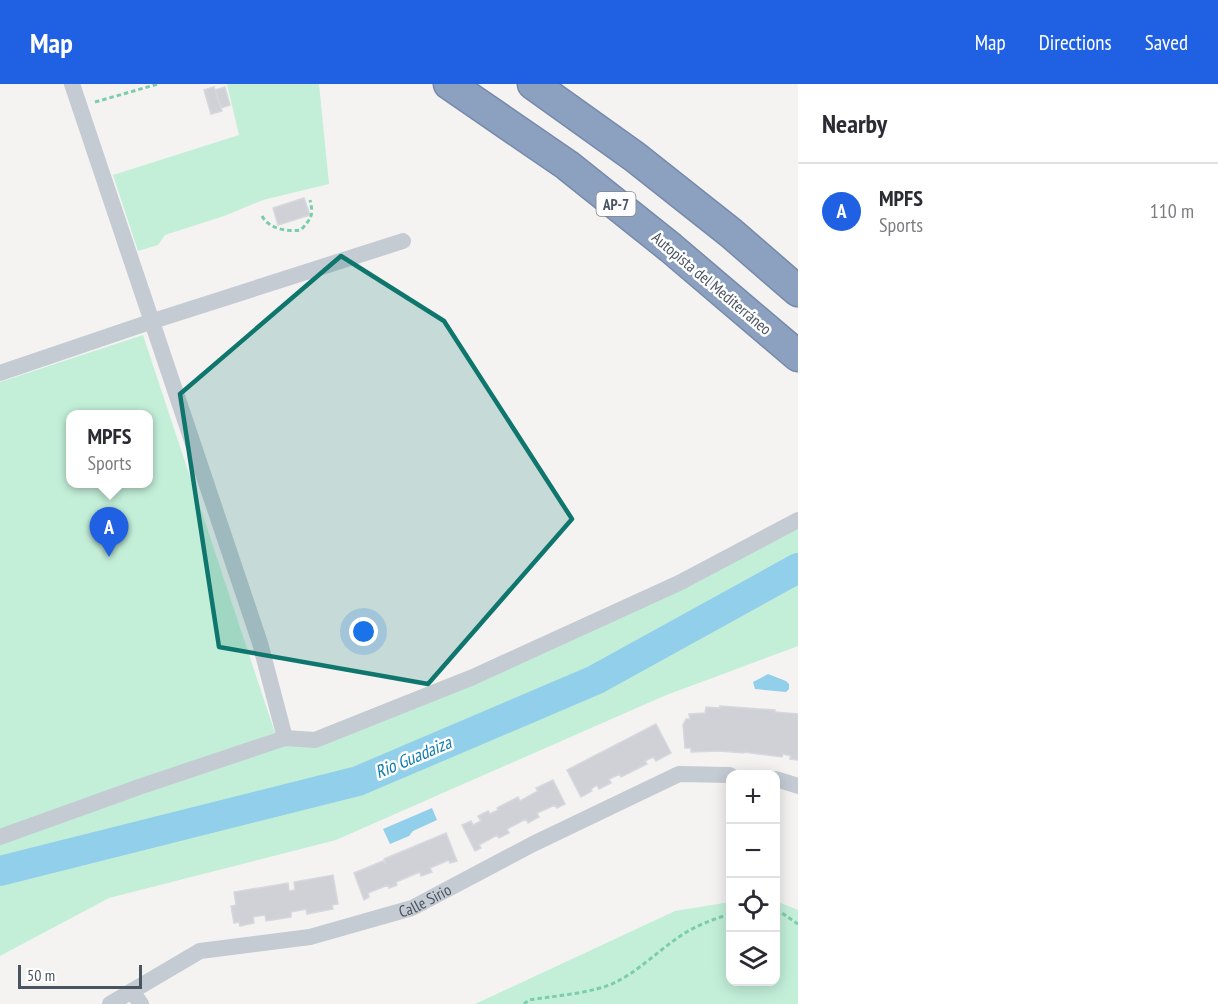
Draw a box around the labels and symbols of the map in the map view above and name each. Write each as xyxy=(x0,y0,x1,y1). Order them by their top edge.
road number: AP-7 xyxy=(596,192,636,216)
street label: Autopista del Mediterráneo xyxy=(648,227,776,339)
pin: A xyxy=(90,508,128,557)
your location xyxy=(349,617,378,646)
water label: Rio Guadaiza xyxy=(371,730,455,783)
street label: Calle Sirio xyxy=(396,879,454,921)
scale bar xyxy=(18,962,142,990)

